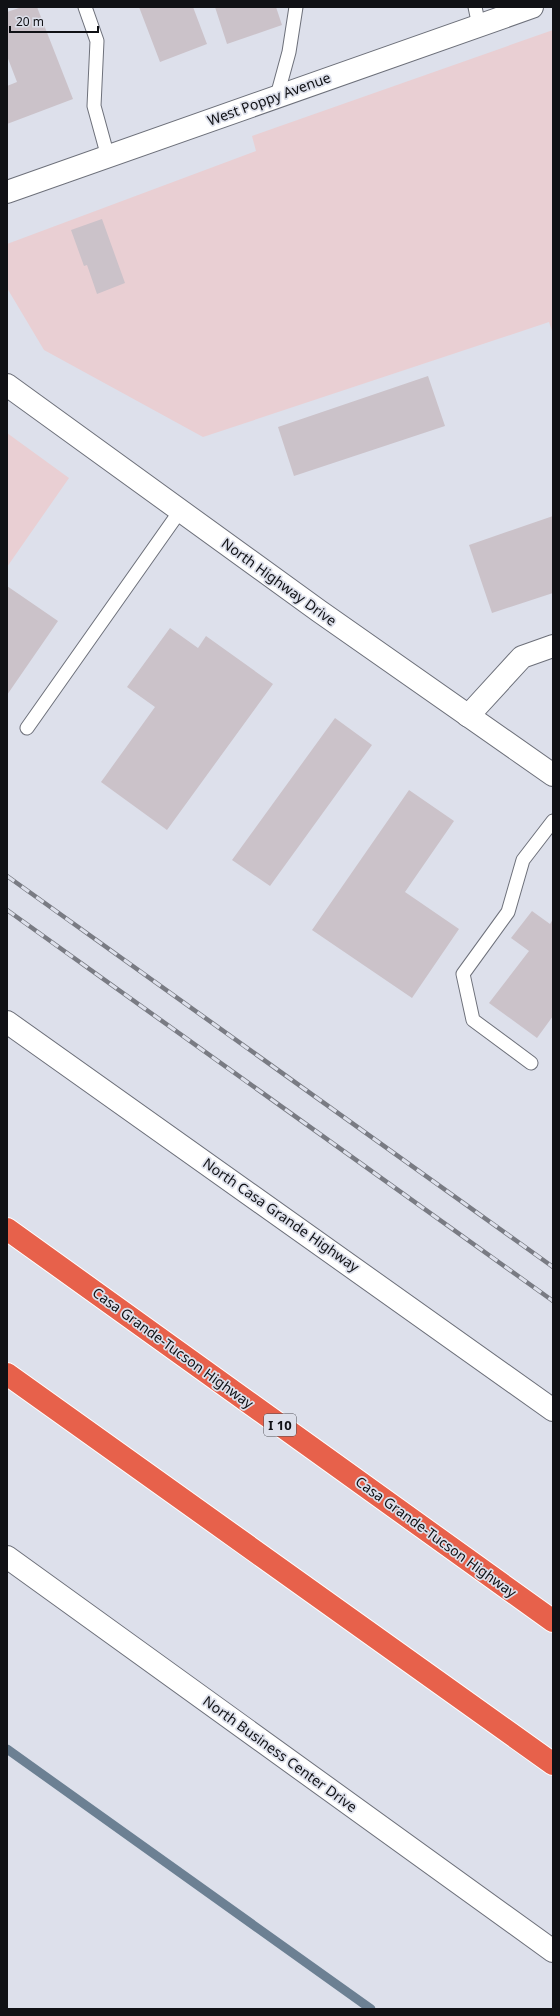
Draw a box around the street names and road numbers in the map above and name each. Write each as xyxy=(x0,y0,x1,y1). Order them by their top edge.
street label: West Poppy Avenue xyxy=(205,67,333,130)
street label: North Highway Drive xyxy=(218,533,341,630)
street label: North Casa Grande Highway xyxy=(199,1153,364,1276)
street label: Casa Grande-Tucson Highway xyxy=(89,1283,258,1413)
road number: I 10 xyxy=(264,1414,296,1436)
street label: Casa Grande-Tucson Highway xyxy=(352,1472,521,1602)
street label: North Business Center Drive xyxy=(199,1691,361,1816)

